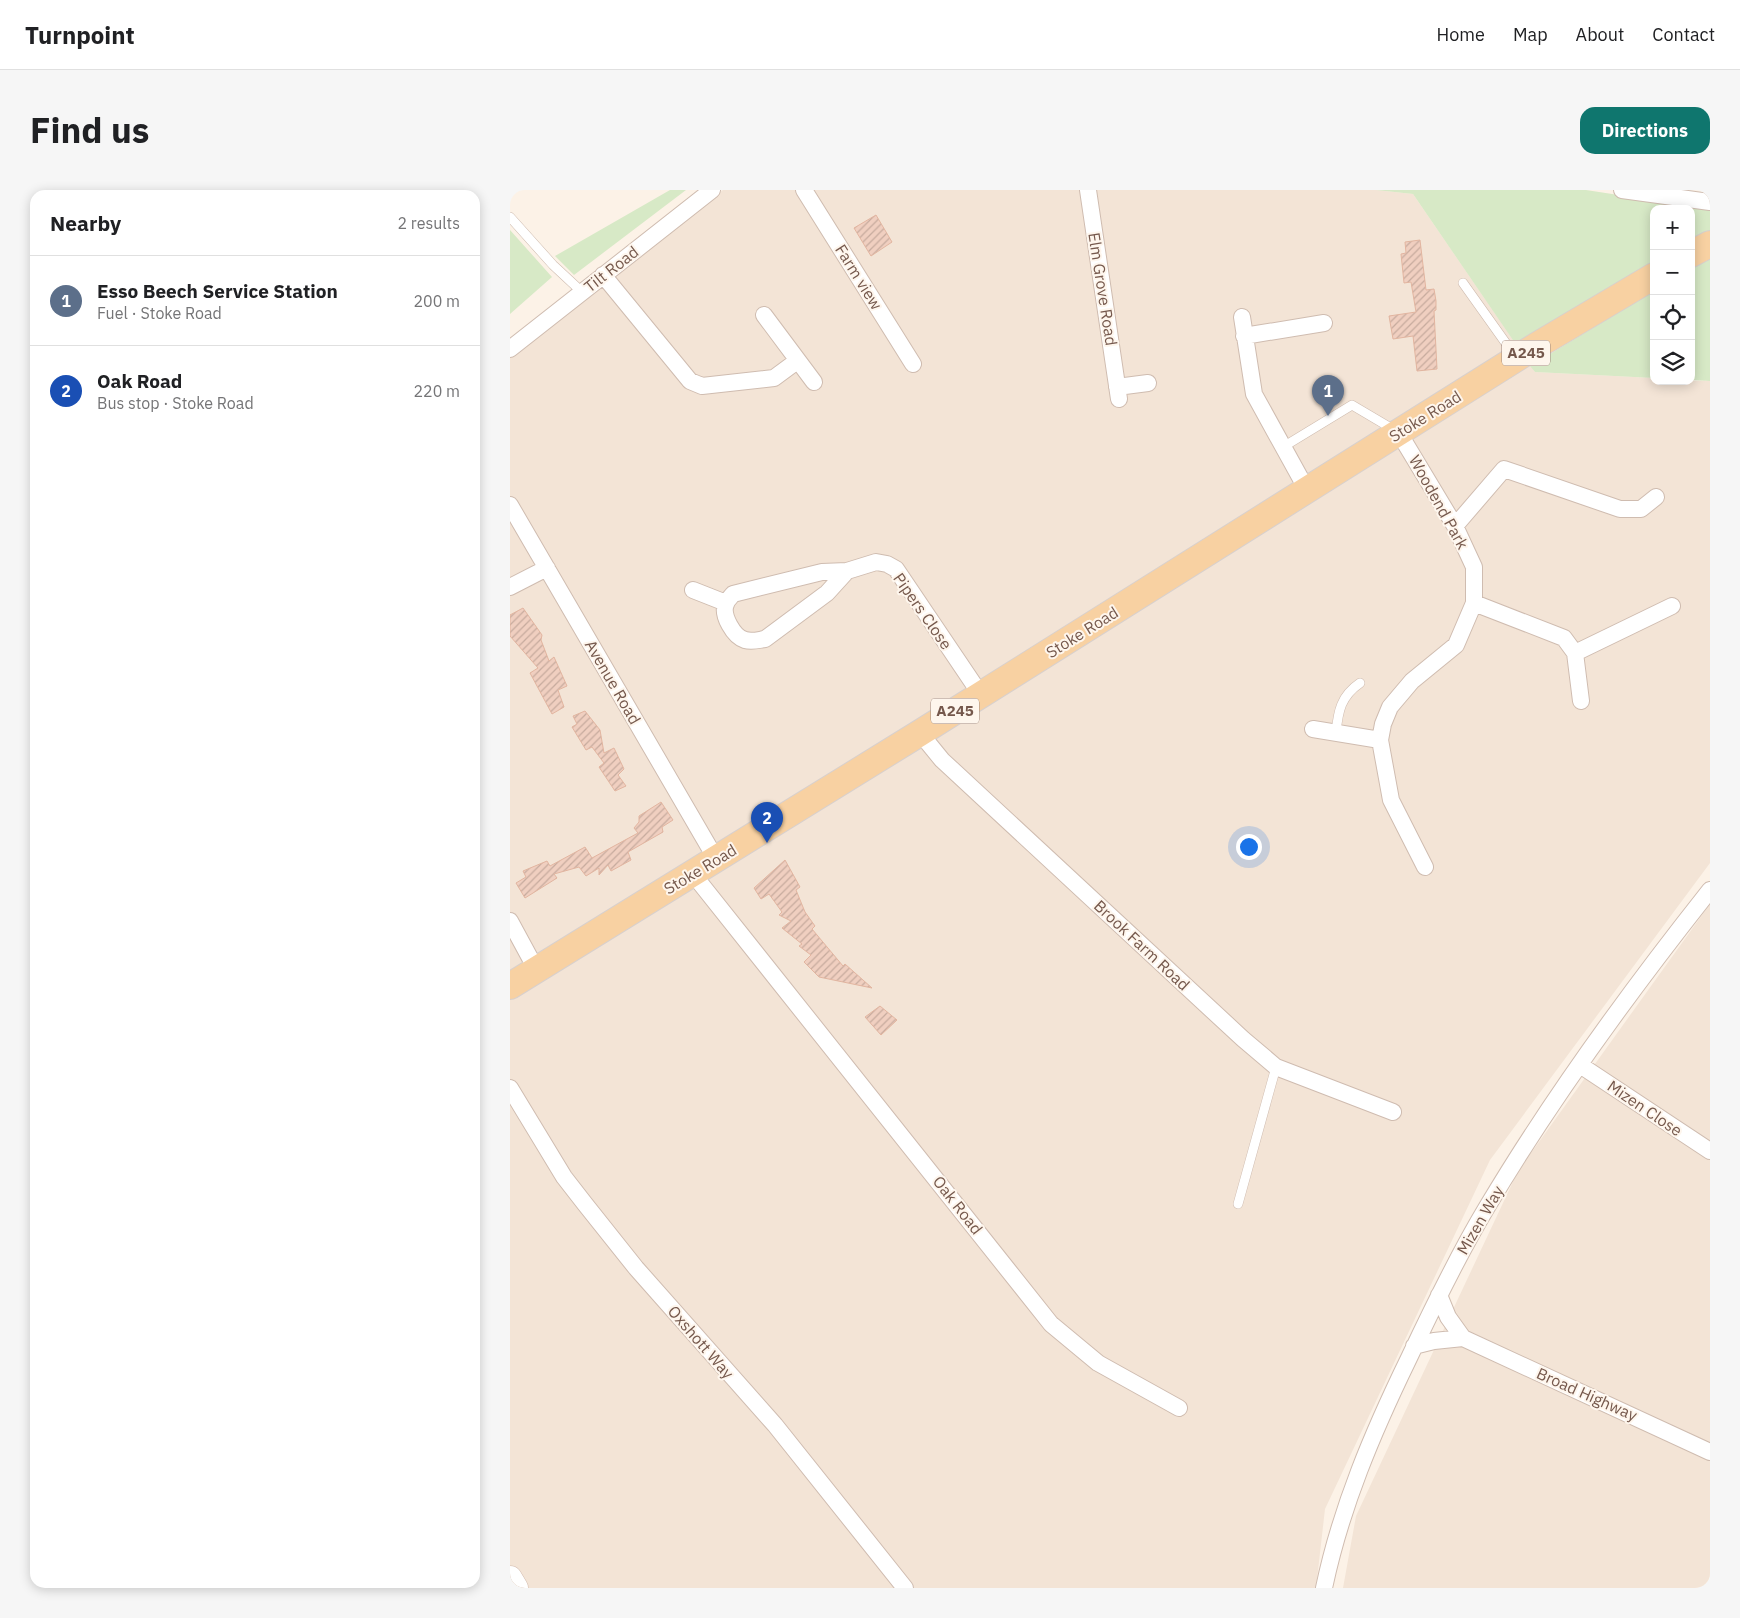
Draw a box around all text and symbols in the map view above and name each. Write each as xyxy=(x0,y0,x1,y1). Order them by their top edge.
text: Turnpoint xyxy=(25,19,135,51)
text: Home xyxy=(1437,23,1485,46)
text: Map xyxy=(1513,23,1548,46)
text: About xyxy=(1576,23,1624,46)
text: Contact xyxy=(1652,23,1715,46)
text: Find us xyxy=(30,107,149,153)
button: Directions xyxy=(1580,107,1710,154)
map controls xyxy=(1650,205,1695,385)
button: + xyxy=(1650,205,1695,250)
text: Nearby xyxy=(50,209,121,237)
text: 2 results xyxy=(397,213,460,233)
street label: Elm Grove Road xyxy=(1084,231,1122,347)
street label: Farm view xyxy=(831,241,887,313)
street label: Tilt Road xyxy=(580,242,642,296)
button: − xyxy=(1650,250,1695,295)
text: Esso Beech Service Station xyxy=(97,279,338,303)
text: 1 xyxy=(61,291,71,311)
text: 200 m xyxy=(413,291,460,311)
button: locate xyxy=(1650,295,1695,340)
text: Fuel · Stoke Road xyxy=(97,303,222,323)
road number: A245 xyxy=(1502,340,1550,366)
button: layers xyxy=(1650,340,1695,385)
text: Oak Road xyxy=(97,369,182,393)
pin: 1 xyxy=(1312,375,1344,416)
text: 2 xyxy=(61,381,71,401)
text: 220 m xyxy=(413,381,460,401)
street label: Stoke Road xyxy=(1385,386,1465,446)
text: Bus stop · Stoke Road xyxy=(97,393,254,413)
street label: Woodend Park xyxy=(1405,451,1473,553)
street label: Pipers Close xyxy=(889,569,957,653)
street label: Stoke Road xyxy=(1042,602,1122,662)
street label: Avenue Road xyxy=(581,636,645,728)
road number: A245 xyxy=(931,698,979,724)
pin: 2 xyxy=(751,802,783,843)
your location xyxy=(1236,834,1262,860)
street label: Stoke Road xyxy=(660,839,740,899)
street label: Brook Farm Road xyxy=(1090,896,1194,994)
street label: Mizen Close xyxy=(1604,1076,1686,1140)
street label: Oak Road xyxy=(929,1172,987,1238)
street label: Mizen Way xyxy=(1452,1182,1508,1258)
street label: Oxshott Way xyxy=(664,1301,738,1383)
street label: Broad Highway xyxy=(1534,1363,1640,1425)

